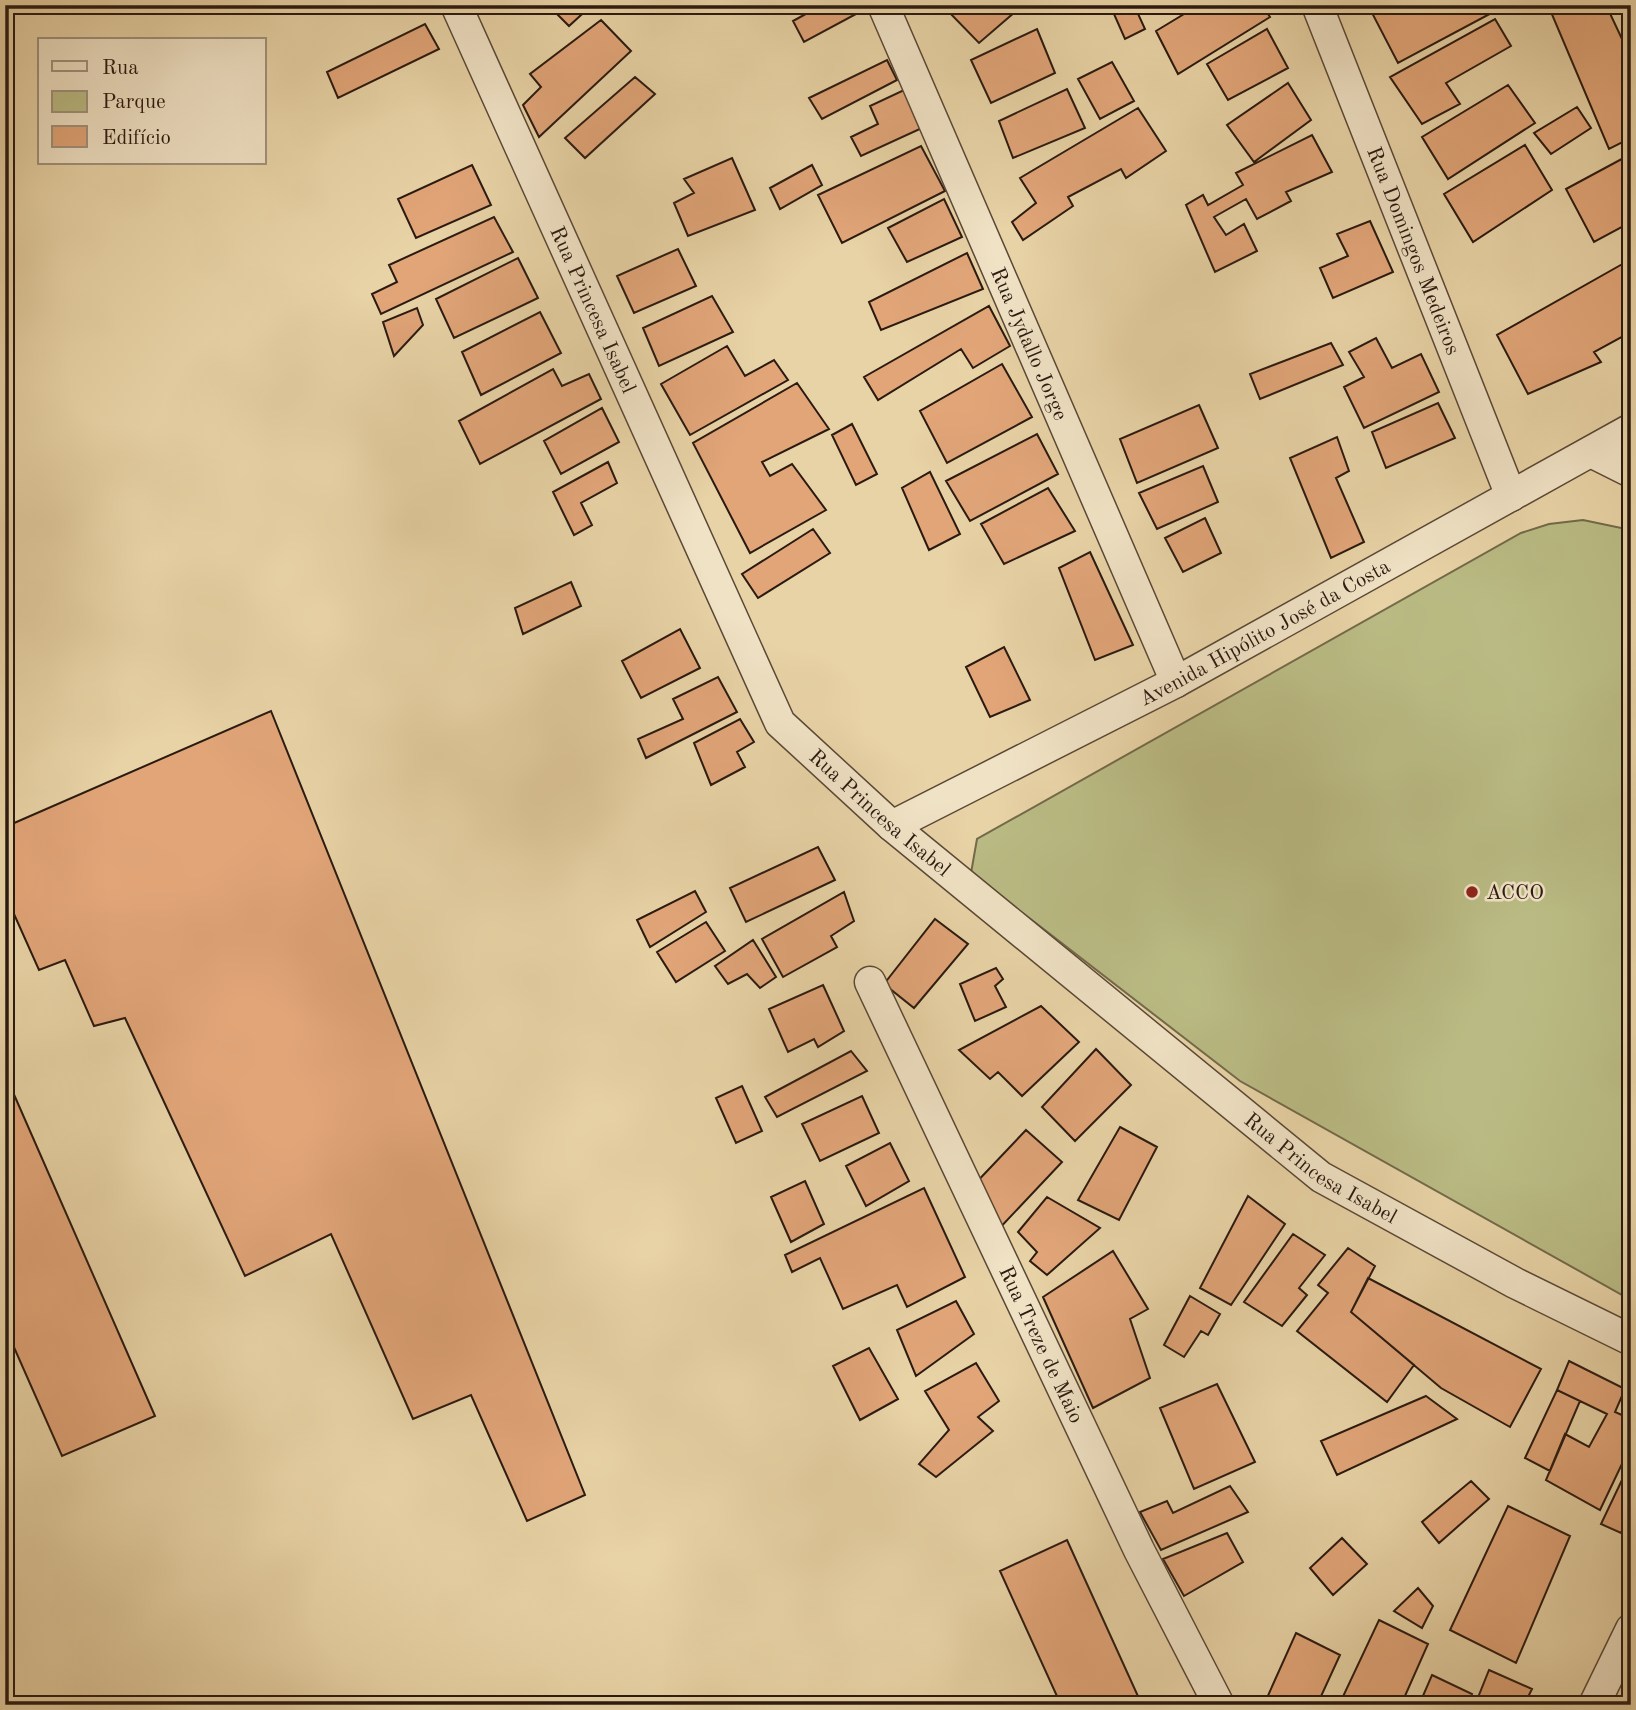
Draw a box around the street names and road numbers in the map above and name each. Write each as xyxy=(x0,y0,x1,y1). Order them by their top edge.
street label: Rua Domingos Medeiros xyxy=(1362,144,1463,358)
street label: Rua Princesa Isabel xyxy=(545,223,639,397)
street label: Rua Jydallo Jorge xyxy=(986,265,1070,424)
street label: Avenida Hipólito José da Costa xyxy=(1137,556,1394,711)
street label: Rua Princesa Isabel xyxy=(804,746,954,881)
street label: Rua Princesa Isabel xyxy=(1240,1110,1400,1228)
street label: Rua Treze de Maio xyxy=(994,1263,1086,1427)

